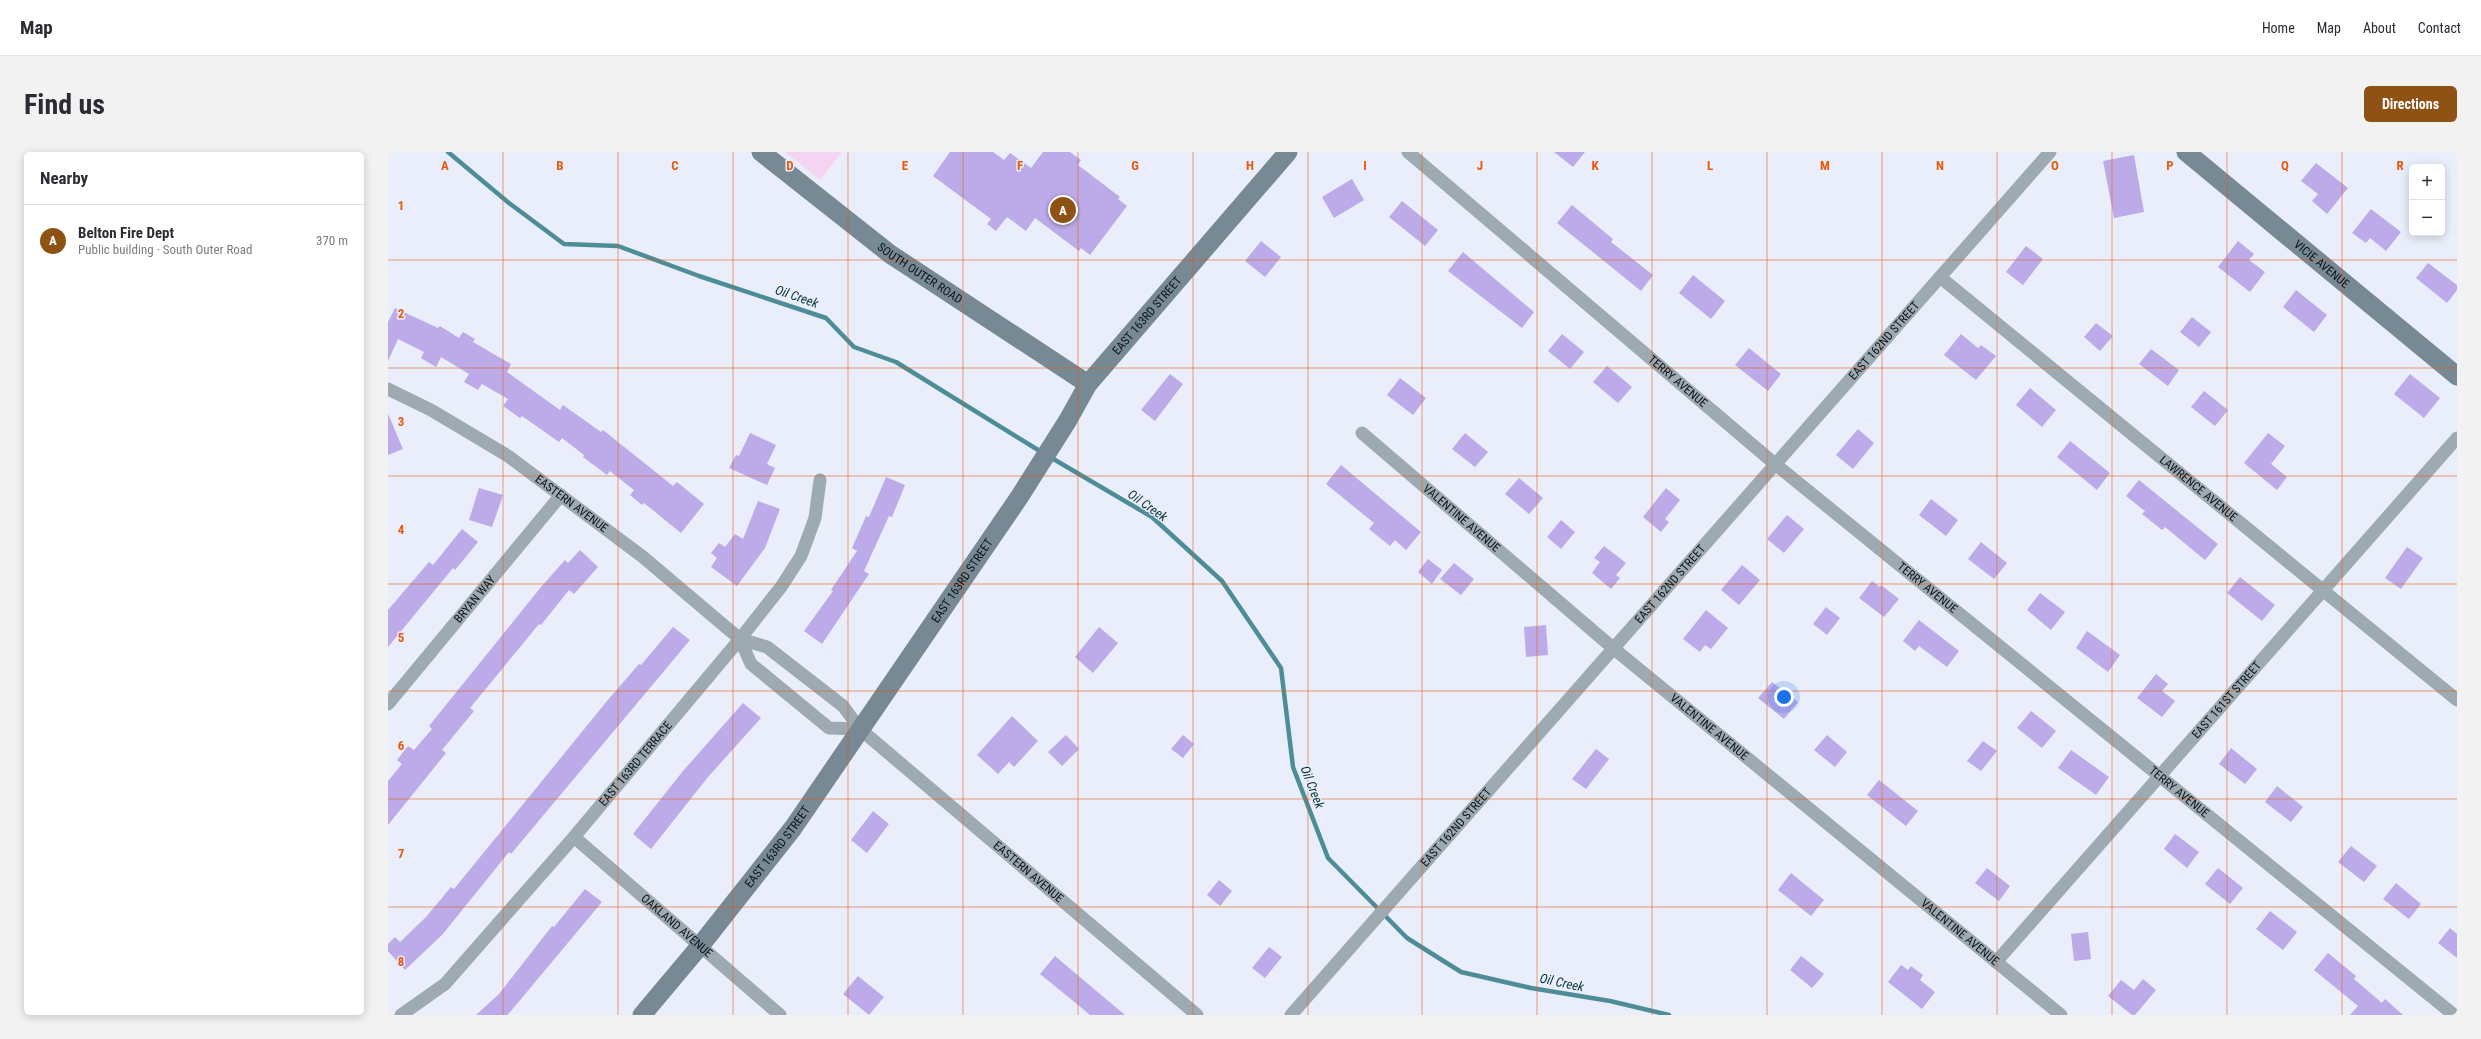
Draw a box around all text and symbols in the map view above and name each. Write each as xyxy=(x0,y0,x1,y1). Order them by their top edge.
text: Map xyxy=(20,16,53,39)
text: Home xyxy=(2262,20,2295,36)
text: Map xyxy=(2317,20,2341,36)
text: About xyxy=(2363,20,2396,36)
text: Contact xyxy=(2418,20,2461,36)
button: Directions xyxy=(2364,86,2457,122)
text: Find us xyxy=(24,88,105,121)
text: A xyxy=(441,158,449,173)
text: B xyxy=(556,158,564,173)
text: C xyxy=(671,158,679,173)
text: D xyxy=(786,158,794,173)
text: E xyxy=(902,158,909,173)
text: F xyxy=(1017,158,1023,173)
text: G xyxy=(1131,158,1139,173)
text: H xyxy=(1246,158,1254,173)
text: I xyxy=(1363,158,1367,173)
text: J xyxy=(1477,158,1483,173)
text: K xyxy=(1591,158,1599,173)
text: L xyxy=(1707,158,1713,173)
text: M xyxy=(1820,158,1830,173)
text: N xyxy=(1936,158,1944,173)
text: O xyxy=(2051,158,2059,173)
text: P xyxy=(2166,158,2174,173)
text: Q xyxy=(2281,158,2289,173)
text: R xyxy=(2396,158,2404,173)
map controls xyxy=(2409,164,2445,236)
button: + xyxy=(2409,164,2445,200)
text: Nearby xyxy=(40,168,88,188)
pin: A xyxy=(1050,195,1076,225)
text: 1 xyxy=(398,198,404,213)
button: − xyxy=(2409,200,2445,236)
text: Belton Fire Dept xyxy=(78,224,174,242)
text: A xyxy=(49,233,57,248)
text: 370 m xyxy=(316,233,348,248)
street label: VICIE AVENUE xyxy=(2291,237,2352,291)
street label: SOUTH OUTER ROAD xyxy=(875,240,965,307)
text: Public building · South Outer Road xyxy=(78,242,253,257)
street label: EAST 163RD STREET xyxy=(1109,274,1185,358)
water label: Oil Creek xyxy=(773,282,821,311)
street label: EAST 162ND STREET xyxy=(1846,299,1922,383)
text: 2 xyxy=(398,306,405,321)
street label: TERRY AVENUE xyxy=(1645,352,1710,410)
text: 3 xyxy=(398,414,404,429)
street label: LAWRENCE AVENUE xyxy=(2157,453,2240,524)
street label: EASTERN AVENUE xyxy=(533,472,611,535)
street label: VALENTINE AVENUE xyxy=(1420,481,1503,555)
water label: Oil Creek xyxy=(1125,486,1171,525)
text: 4 xyxy=(398,522,405,537)
street label: EAST 163RD STREET xyxy=(928,536,996,625)
street label: EAST 162ND STREET xyxy=(1632,542,1708,626)
street label: TERRY AVENUE xyxy=(1895,559,1960,616)
street label: BRYAN WAY xyxy=(451,572,499,626)
text: 5 xyxy=(398,630,405,645)
street label: EAST 161ST STREET xyxy=(2189,659,2264,741)
your location xyxy=(1774,687,1794,707)
street label: VALENTINE AVENUE xyxy=(1667,691,1751,763)
street label: EAST 163RD TERRACE xyxy=(596,719,675,809)
text: 6 xyxy=(398,738,405,753)
street label: TERRY AVENUE xyxy=(2146,763,2212,820)
water label: Oil Creek xyxy=(1298,764,1328,811)
street label: EAST 162ND STREET xyxy=(1418,785,1494,869)
street label: EAST 163RD STREET xyxy=(742,803,813,890)
street label: EASTERN AVENUE xyxy=(991,838,1066,905)
text: 7 xyxy=(398,846,405,861)
street label: OAKLAND AVENUE xyxy=(638,891,715,961)
street label: VALENTINE AVENUE xyxy=(1918,896,2002,968)
text: 8 xyxy=(398,954,404,969)
water label: Oil Creek xyxy=(1538,971,1586,995)

